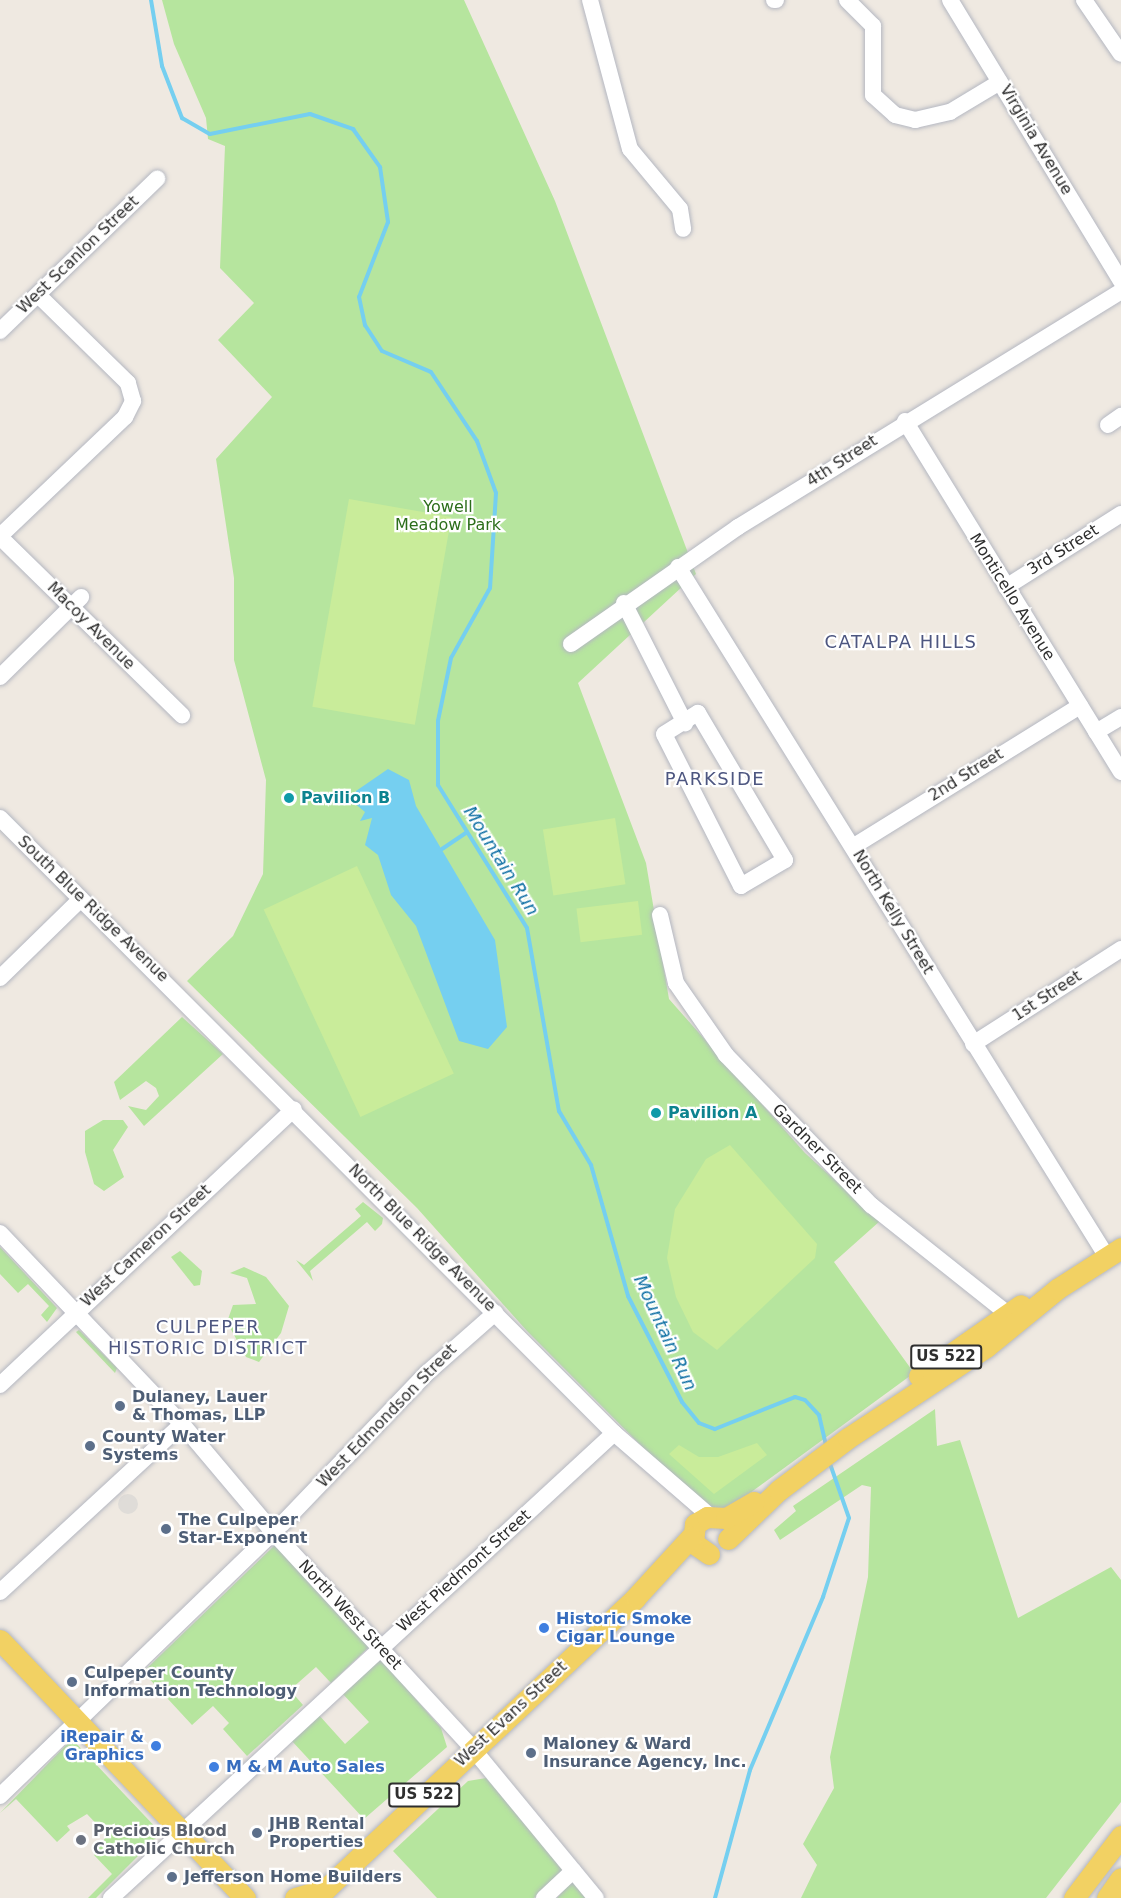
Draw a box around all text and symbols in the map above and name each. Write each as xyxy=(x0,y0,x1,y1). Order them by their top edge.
street label: Virginia Avenue xyxy=(996,82,1076,198)
street label: West Scanlon Street xyxy=(13,192,143,318)
street label: 4th Street xyxy=(803,431,881,491)
park label: Yowell Meadow Park xyxy=(395,497,501,535)
street label: 3rd Street xyxy=(1024,521,1102,579)
street label: Monticello Avenue xyxy=(965,530,1059,664)
street label: Macoy Avenue xyxy=(43,578,139,674)
district label: CATALPA HILLS xyxy=(825,631,977,653)
street label: 2nd Street xyxy=(925,745,1007,805)
district label: PARKSIDE xyxy=(665,768,765,790)
place label: Pavilion B xyxy=(301,788,390,808)
marker: Pavilion B xyxy=(282,791,296,805)
water label: Mountain Run xyxy=(459,802,543,920)
street label: South Blue Ridge Avenue xyxy=(14,832,172,986)
street label: North Kelly Street xyxy=(848,846,938,978)
street label: 1st Street xyxy=(1009,967,1085,1025)
street label: Gardner Street xyxy=(768,1100,866,1198)
place label: Pavilion A xyxy=(668,1103,757,1123)
marker: Pavilion A xyxy=(649,1106,663,1120)
street label: North Blue Ridge Avenue xyxy=(344,1160,500,1316)
street label: West Cameron Street xyxy=(77,1181,215,1311)
water label: Mountain Run xyxy=(629,1272,701,1394)
district label: CULPEPER HISTORIC DISTRICT xyxy=(108,1317,308,1360)
street label: West Edmondson Street xyxy=(313,1340,461,1492)
road number: US 522 xyxy=(910,1345,982,1369)
place label: Dulaney, Lauer & Thomas, LLP xyxy=(132,1387,267,1425)
marker: Dulaney, Lauer & Thomas, LLP xyxy=(113,1399,127,1413)
place label: County Water Systems xyxy=(102,1427,225,1465)
marker: County Water Systems xyxy=(83,1439,97,1453)
street label: West Piedmont Street xyxy=(393,1506,535,1636)
place label: The Culpeper Star-Exponent xyxy=(178,1510,307,1548)
marker: The Culpeper Star-Exponent xyxy=(159,1522,173,1536)
street label: North West Street xyxy=(294,1556,406,1674)
place label: Historic Smoke Cigar Lounge xyxy=(556,1609,692,1647)
marker: Historic Smoke Cigar Lounge xyxy=(537,1621,551,1635)
street label: West Evans Street xyxy=(451,1657,571,1771)
place label: Culpeper County Information Technology xyxy=(84,1663,297,1701)
marker: Culpeper County Information Technology xyxy=(65,1675,79,1689)
place label: iRepair & Graphics xyxy=(60,1727,144,1765)
place label: Maloney & Ward Insurance Agency, Inc. xyxy=(543,1734,747,1772)
marker: iRepair & Graphics xyxy=(149,1739,163,1753)
marker: Maloney & Ward Insurance Agency, Inc. xyxy=(524,1746,538,1760)
place label: M & M Auto Sales xyxy=(226,1757,385,1777)
marker: M & M Auto Sales xyxy=(207,1760,221,1774)
road number: US 522 xyxy=(388,1783,460,1807)
place label: JHB Rental Properties xyxy=(269,1814,365,1852)
place label: Precious Blood Catholic Church xyxy=(93,1821,235,1859)
marker: JHB Rental Properties xyxy=(250,1826,264,1840)
marker: Precious Blood Catholic Church xyxy=(74,1833,88,1847)
place label: Jefferson Home Builders xyxy=(184,1867,402,1887)
marker: Jefferson Home Builders xyxy=(165,1870,179,1884)

